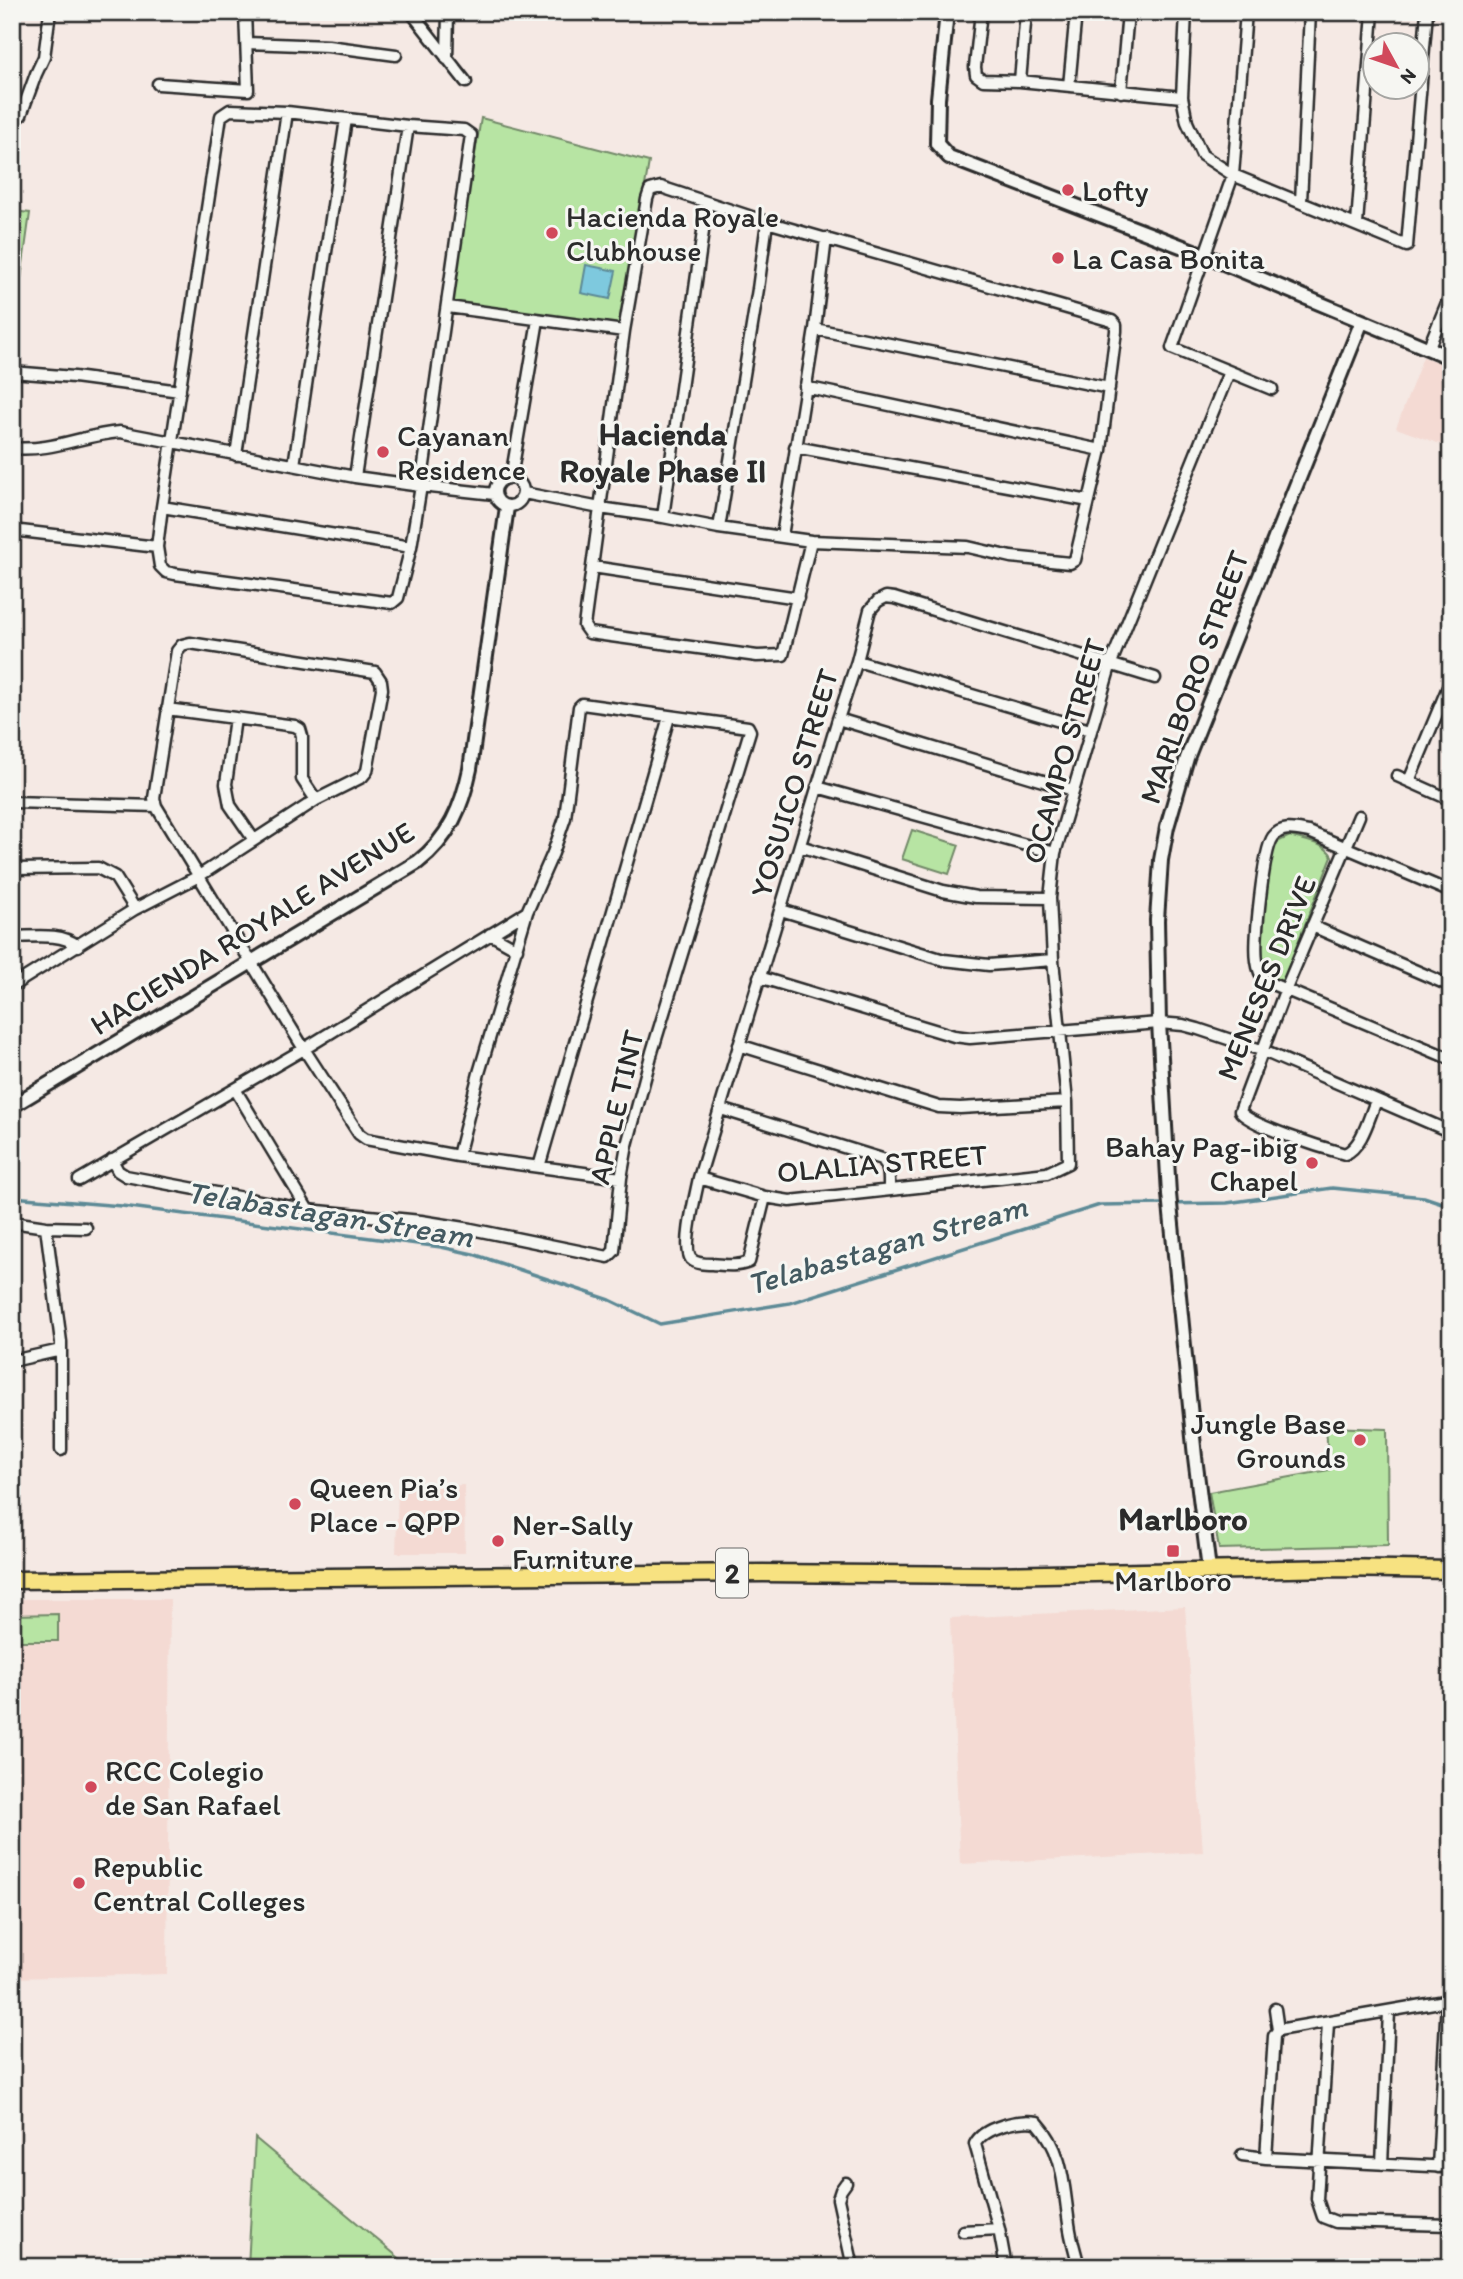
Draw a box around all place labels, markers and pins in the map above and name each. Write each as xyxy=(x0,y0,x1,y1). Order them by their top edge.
place label: Lofty xyxy=(1082,172,1149,209)
marker: Lofty xyxy=(1060,182,1076,198)
place label: Hacienda Royale Clubhouse xyxy=(566,198,779,269)
marker: Hacienda Royale Clubhouse xyxy=(544,225,560,241)
place label: La Casa Bonita xyxy=(1072,240,1265,277)
marker: La Casa Bonita xyxy=(1050,250,1066,266)
place label: Cayanan Residence xyxy=(397,417,526,488)
marker: Cayanan Residence xyxy=(375,444,391,460)
place label: Bahay Pag-ibig Chapel xyxy=(1105,1128,1299,1199)
marker: Bahay Pag-ibig Chapel xyxy=(1304,1155,1320,1171)
place label: Jungle Base Grounds xyxy=(1191,1405,1346,1476)
marker: Jungle Base Grounds xyxy=(1352,1432,1368,1448)
place label: Queen Pia’s Place - QPP xyxy=(309,1469,460,1540)
marker: Queen Pia’s Place - QPP xyxy=(287,1496,303,1512)
place label: Ner-Sally Furniture xyxy=(512,1506,633,1577)
marker: Ner-Sally Furniture xyxy=(490,1533,506,1549)
marker: Marlboro xyxy=(1165,1543,1181,1559)
place label: Marlboro xyxy=(1114,1562,1232,1599)
place label: RCC Colegio de San Rafael xyxy=(105,1752,281,1823)
marker: RCC Colegio de San Rafael xyxy=(83,1779,99,1795)
place label: Republic Central Colleges xyxy=(93,1848,306,1919)
marker: Republic Central Colleges xyxy=(71,1875,87,1891)

